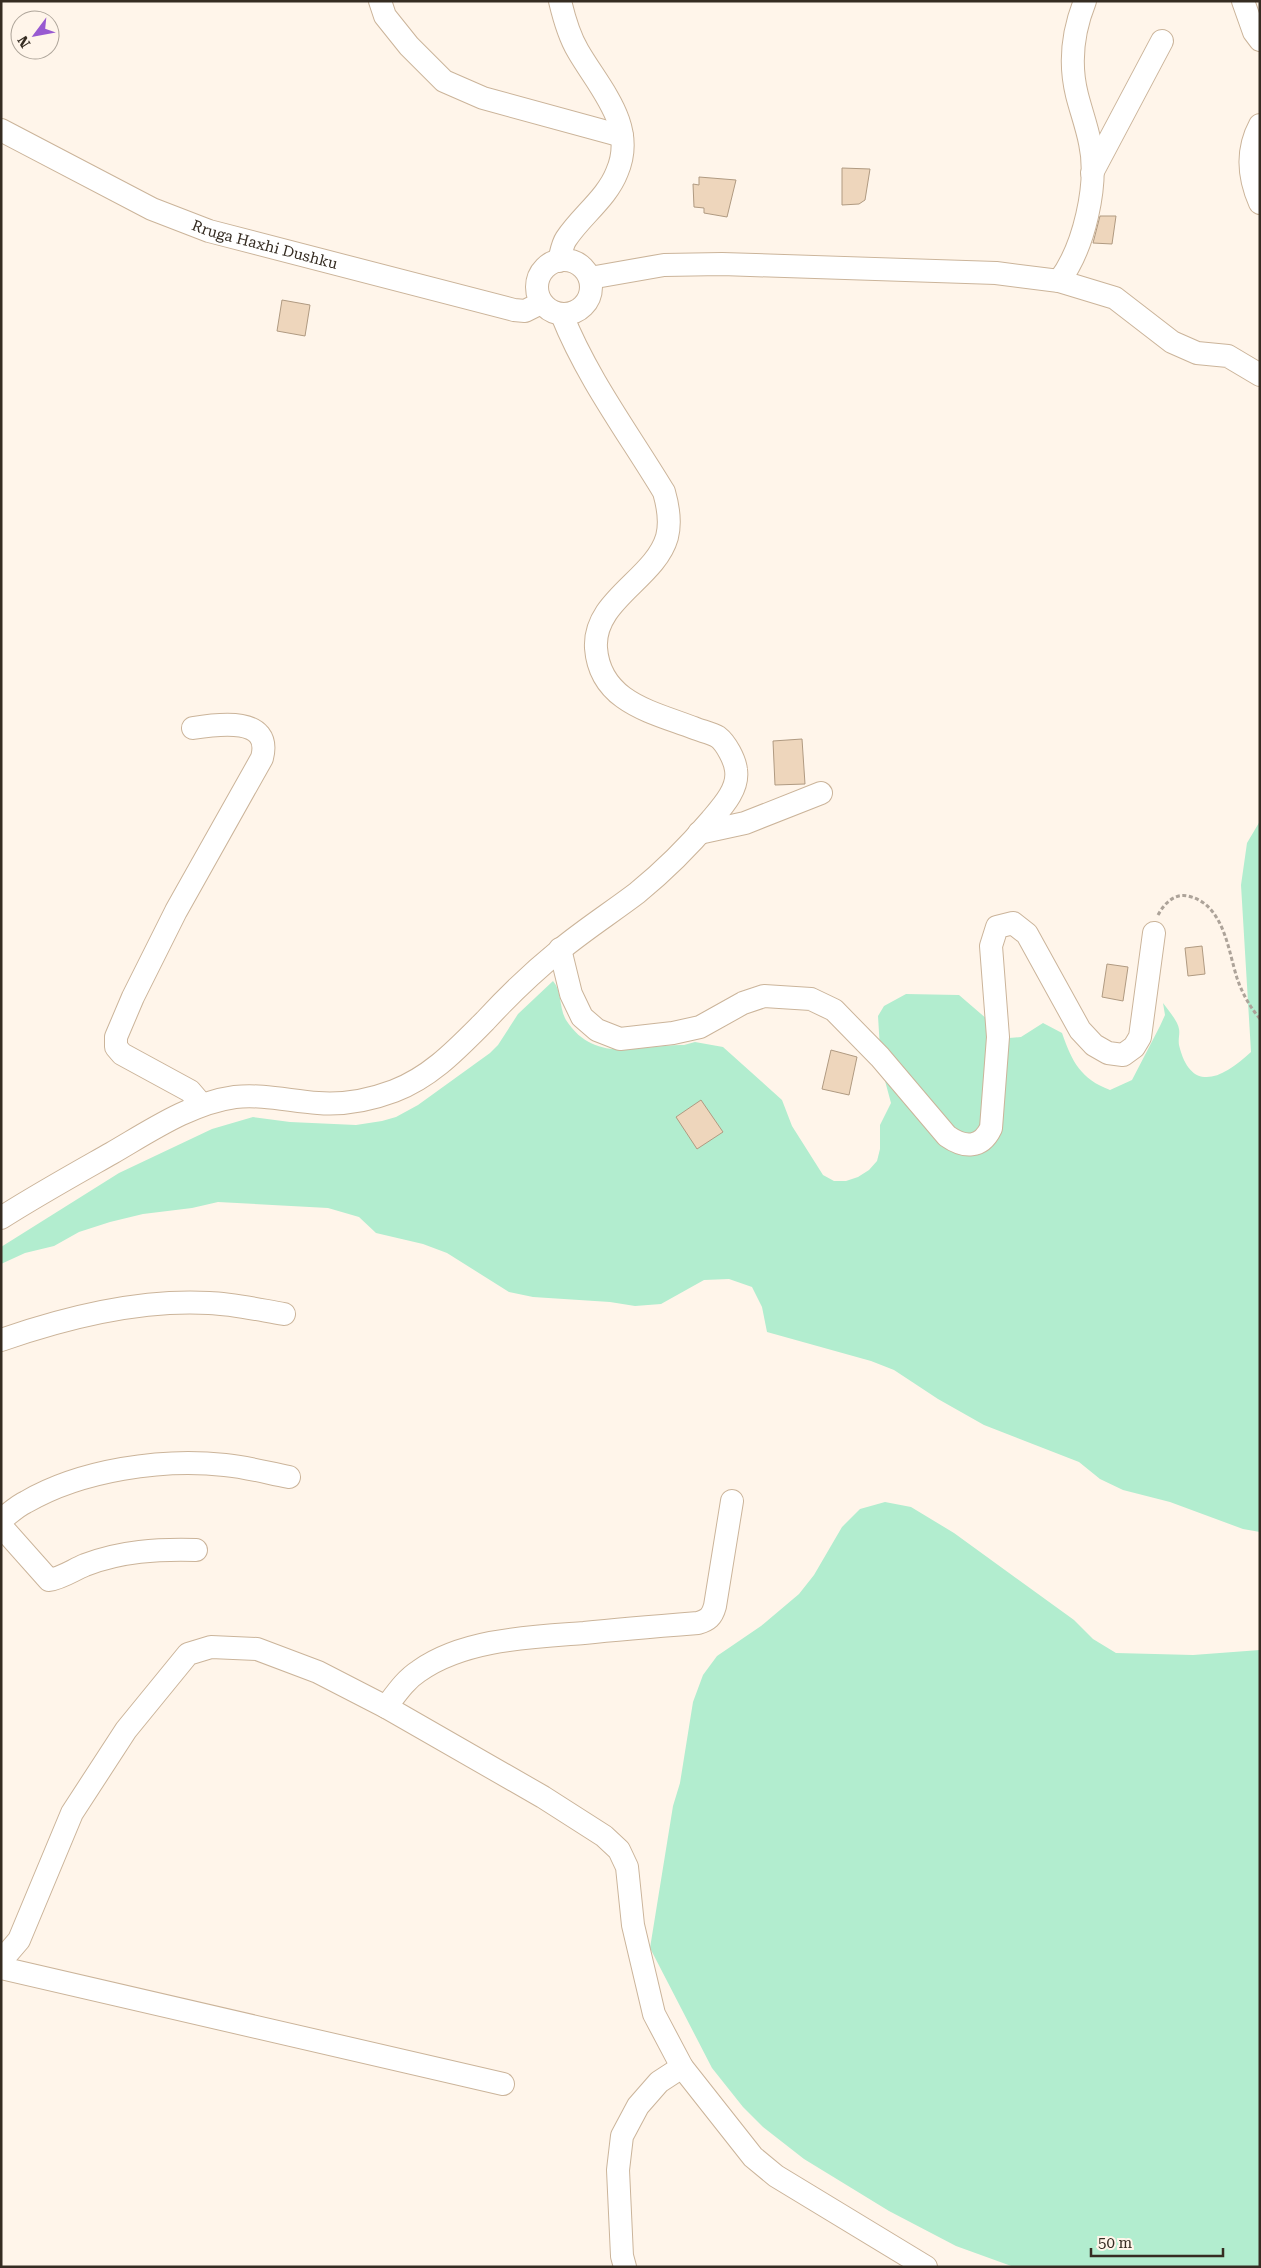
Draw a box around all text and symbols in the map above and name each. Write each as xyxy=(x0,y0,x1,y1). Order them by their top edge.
north arrow xyxy=(10,10,60,60)
text: N xyxy=(14,33,34,51)
street label: Rruga Haxhi Dushku xyxy=(189,216,340,273)
scale bar xyxy=(1091,2226,1224,2258)
text: 50 m xyxy=(1098,2234,1133,2252)

